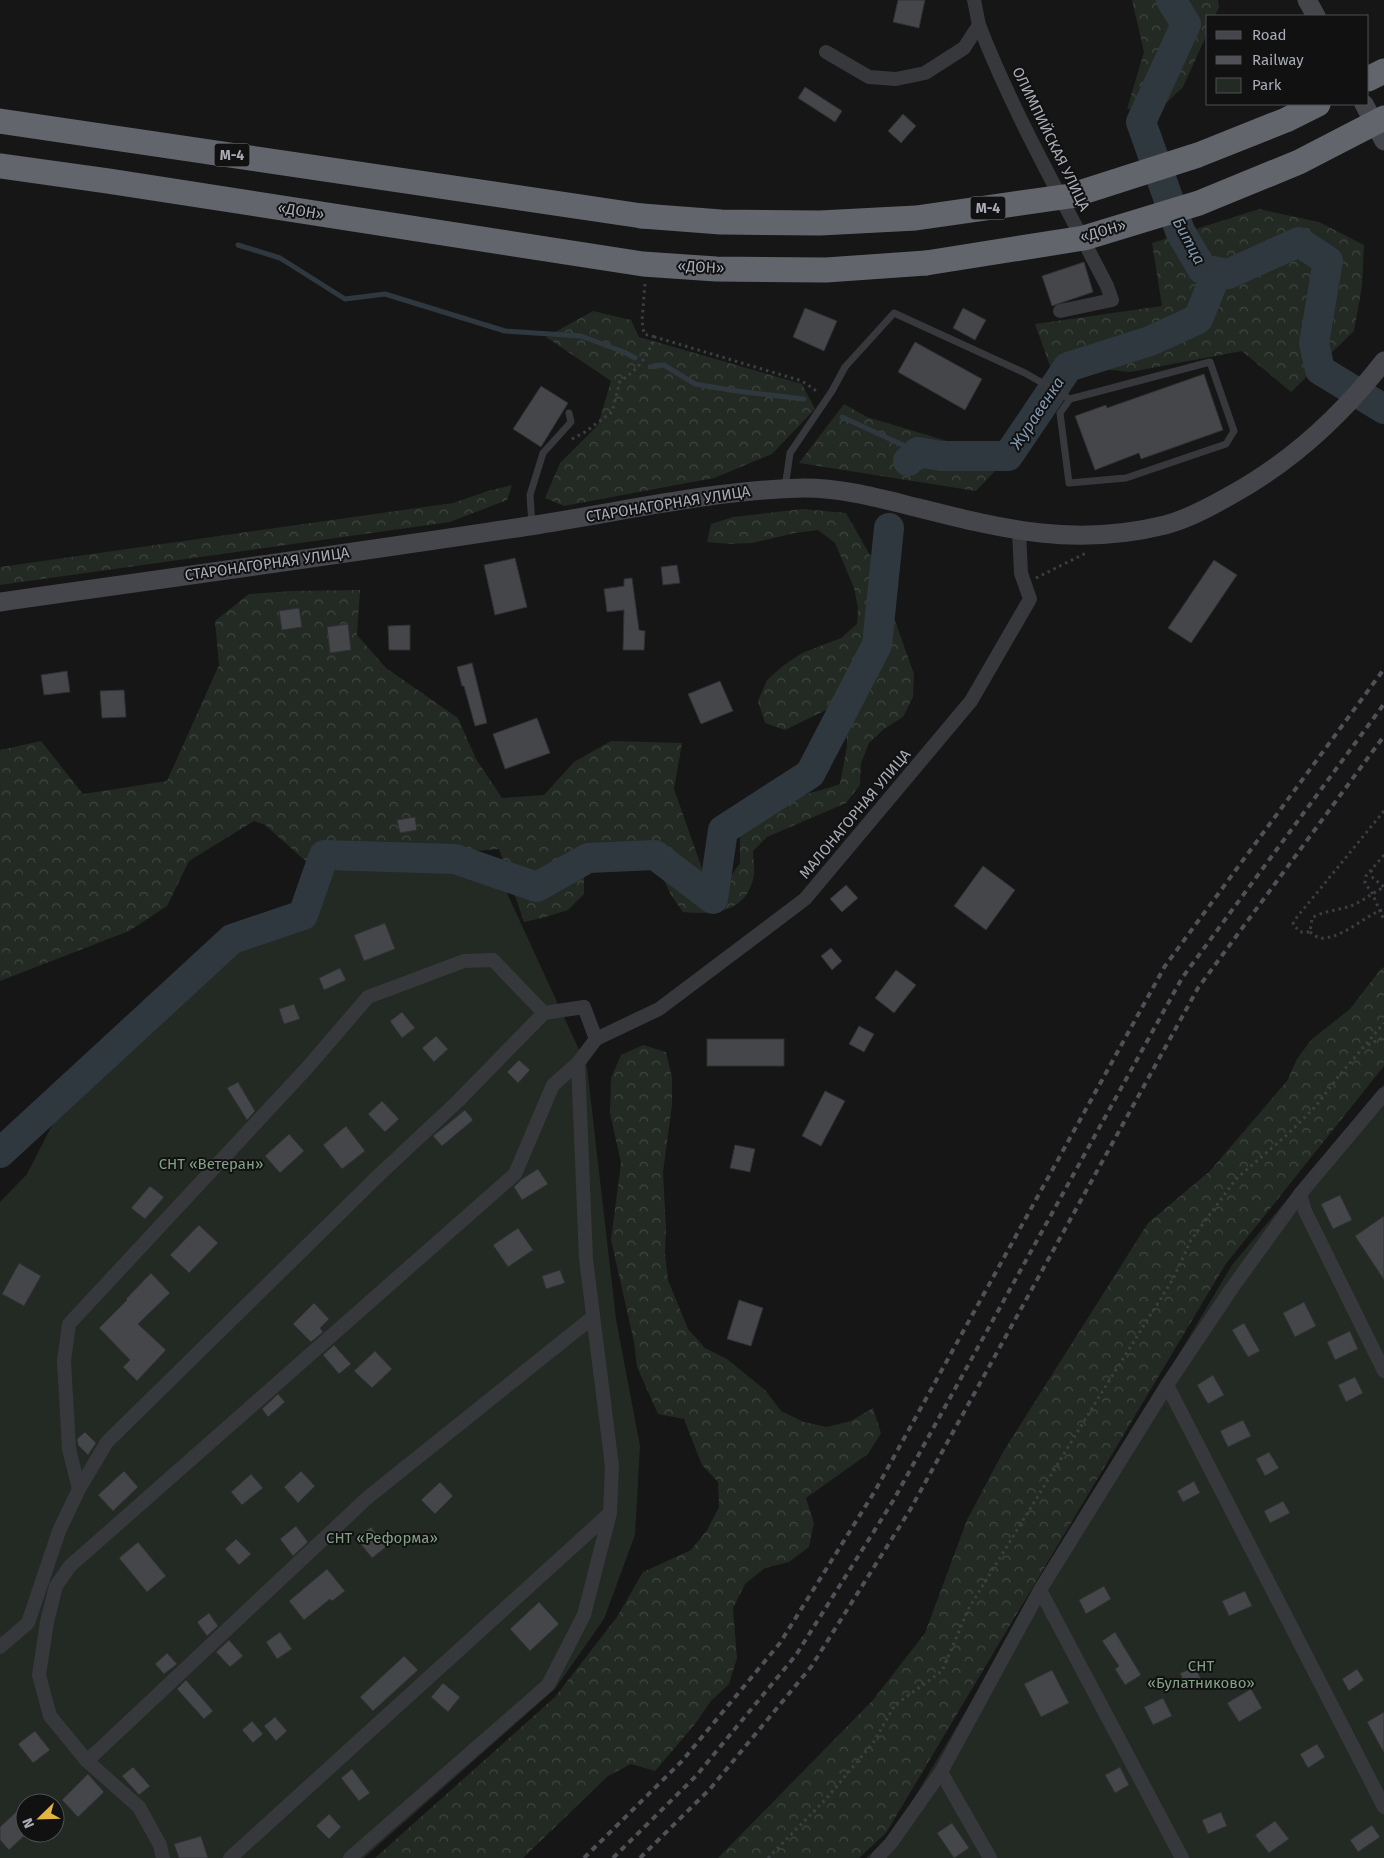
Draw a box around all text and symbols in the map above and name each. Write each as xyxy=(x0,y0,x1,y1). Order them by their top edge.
legend xyxy=(1206,15,1369,105)
text: Road xyxy=(1252,26,1287,44)
text: Railway xyxy=(1252,51,1304,69)
street label: ОЛИМПИЙСКАЯ УЛИЦА xyxy=(1008,64,1094,214)
text: Park xyxy=(1252,76,1282,94)
road number: М-4 xyxy=(214,144,250,166)
road number: М-4 xyxy=(970,197,1006,220)
street label: «ДОН» xyxy=(276,198,326,224)
water label: Битца xyxy=(1169,214,1209,268)
street label: «ДОН» xyxy=(1078,216,1128,246)
street label: «ДОН» xyxy=(677,257,725,277)
water label: Журавенка xyxy=(1005,373,1068,453)
street label: СТАРОНАГОРНАЯ УЛИЦА xyxy=(585,482,752,526)
street label: СТАРОНАГОРНАЯ УЛИЦА xyxy=(184,543,351,584)
street label: МАЛОНАГОРНАЯ УЛИЦА xyxy=(796,745,915,882)
park label: СНТ «Ветеран» xyxy=(159,1155,263,1173)
park label: СНТ «Реформа» xyxy=(326,1529,438,1547)
park label: СНТ «Булатниково» xyxy=(1147,1657,1255,1692)
north arrow xyxy=(15,1793,65,1843)
text: N xyxy=(19,1815,38,1830)

